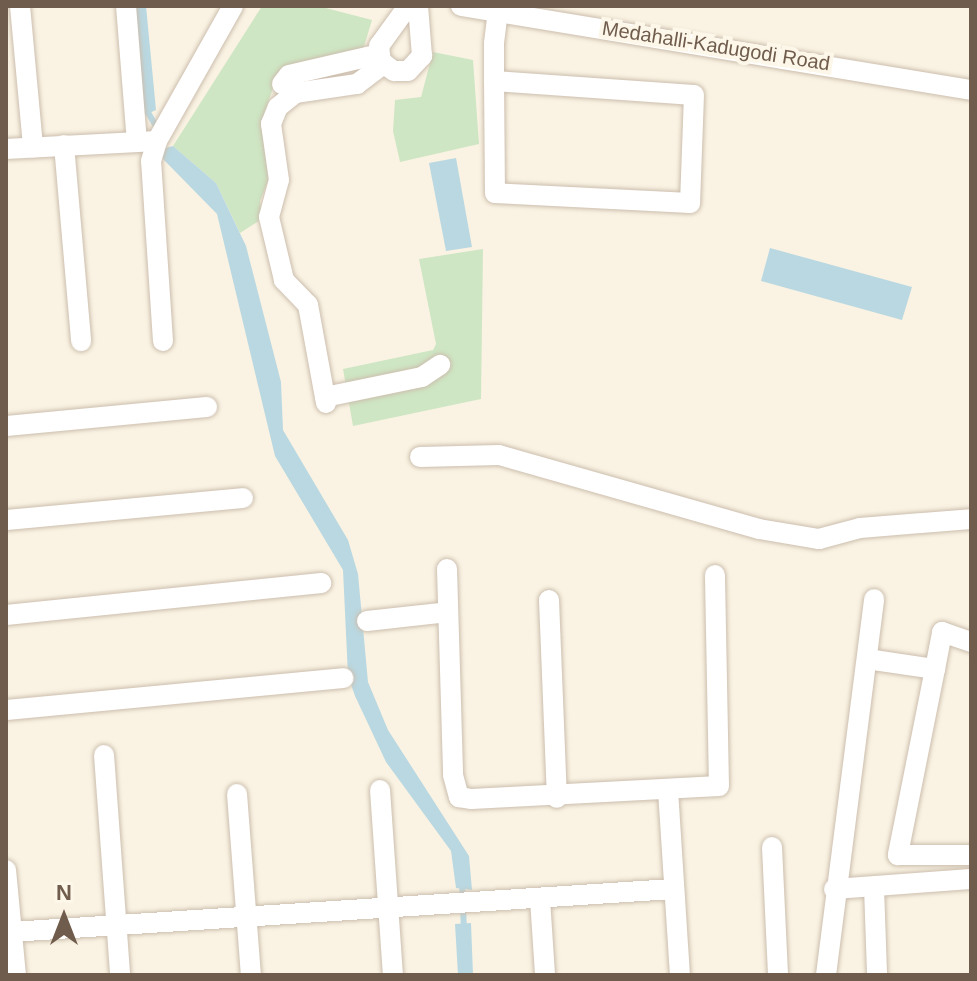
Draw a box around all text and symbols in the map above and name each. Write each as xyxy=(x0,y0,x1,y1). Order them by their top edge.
street label: Medahalli-Kadugodi Road xyxy=(600,16,832,76)
north arrow xyxy=(24,877,104,957)
text: N xyxy=(56,880,72,905)

